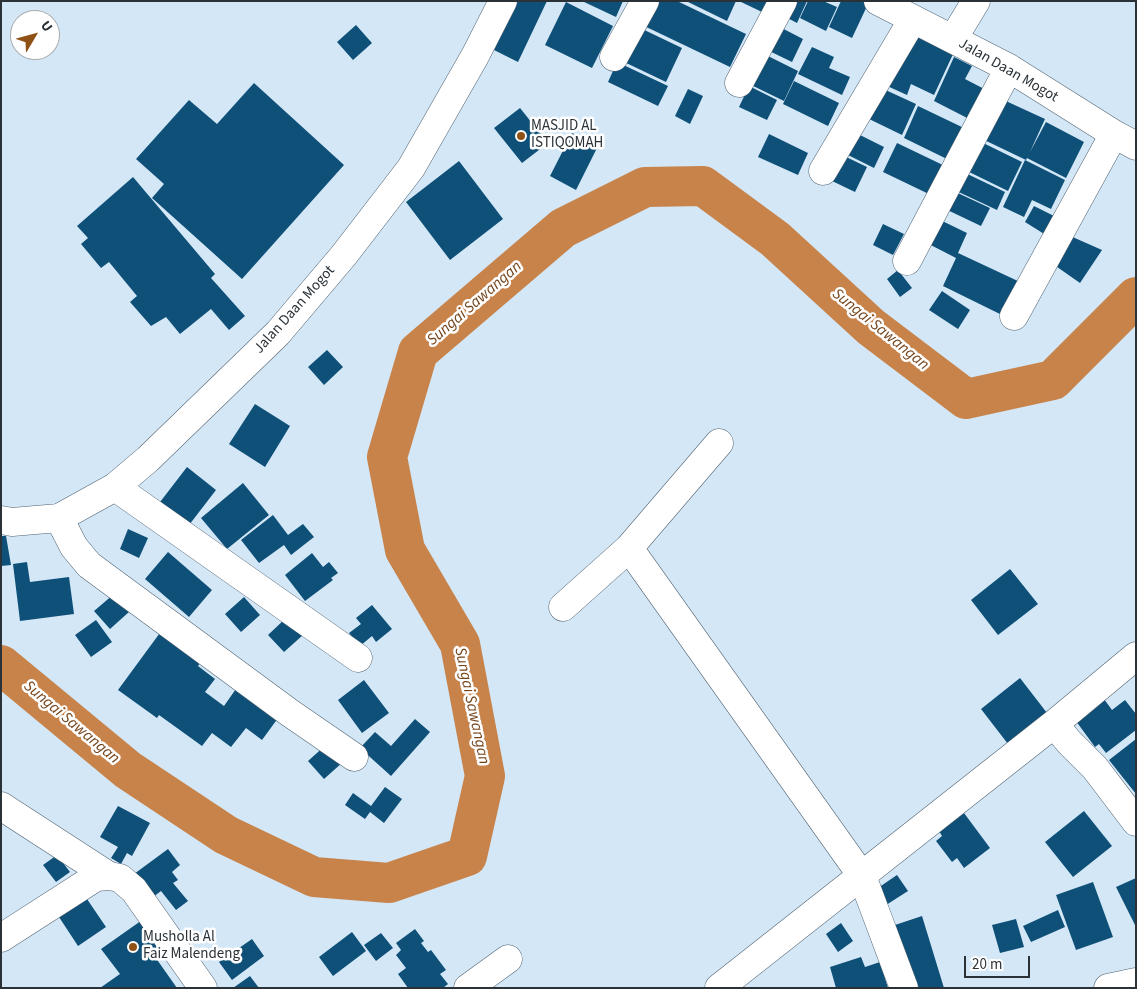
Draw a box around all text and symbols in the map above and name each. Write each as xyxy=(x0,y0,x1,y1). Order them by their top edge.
north arrow xyxy=(10,10,60,60)
text: U xyxy=(35,17,57,36)
street label: Jalan Daan Mogot xyxy=(955,35,1061,107)
place label: MASJID AL ISTIQOMAH xyxy=(531,118,603,153)
marker: MASJID AL ISTIQOMAH xyxy=(515,130,527,142)
water label: Sungai Sawangan xyxy=(424,258,526,350)
street label: Jalan Daan Mogot xyxy=(251,262,339,358)
water label: Sungai Sawangan xyxy=(828,285,932,375)
water label: Sungai Sawangan xyxy=(449,646,493,766)
water label: Sungai Sawangan xyxy=(19,677,123,769)
place label: Musholla Al Faiz Malendeng xyxy=(143,929,240,964)
marker: Musholla Al Faiz Malendeng xyxy=(127,941,139,953)
scale bar xyxy=(967,946,1033,978)
text: 20 m xyxy=(972,954,1002,975)

